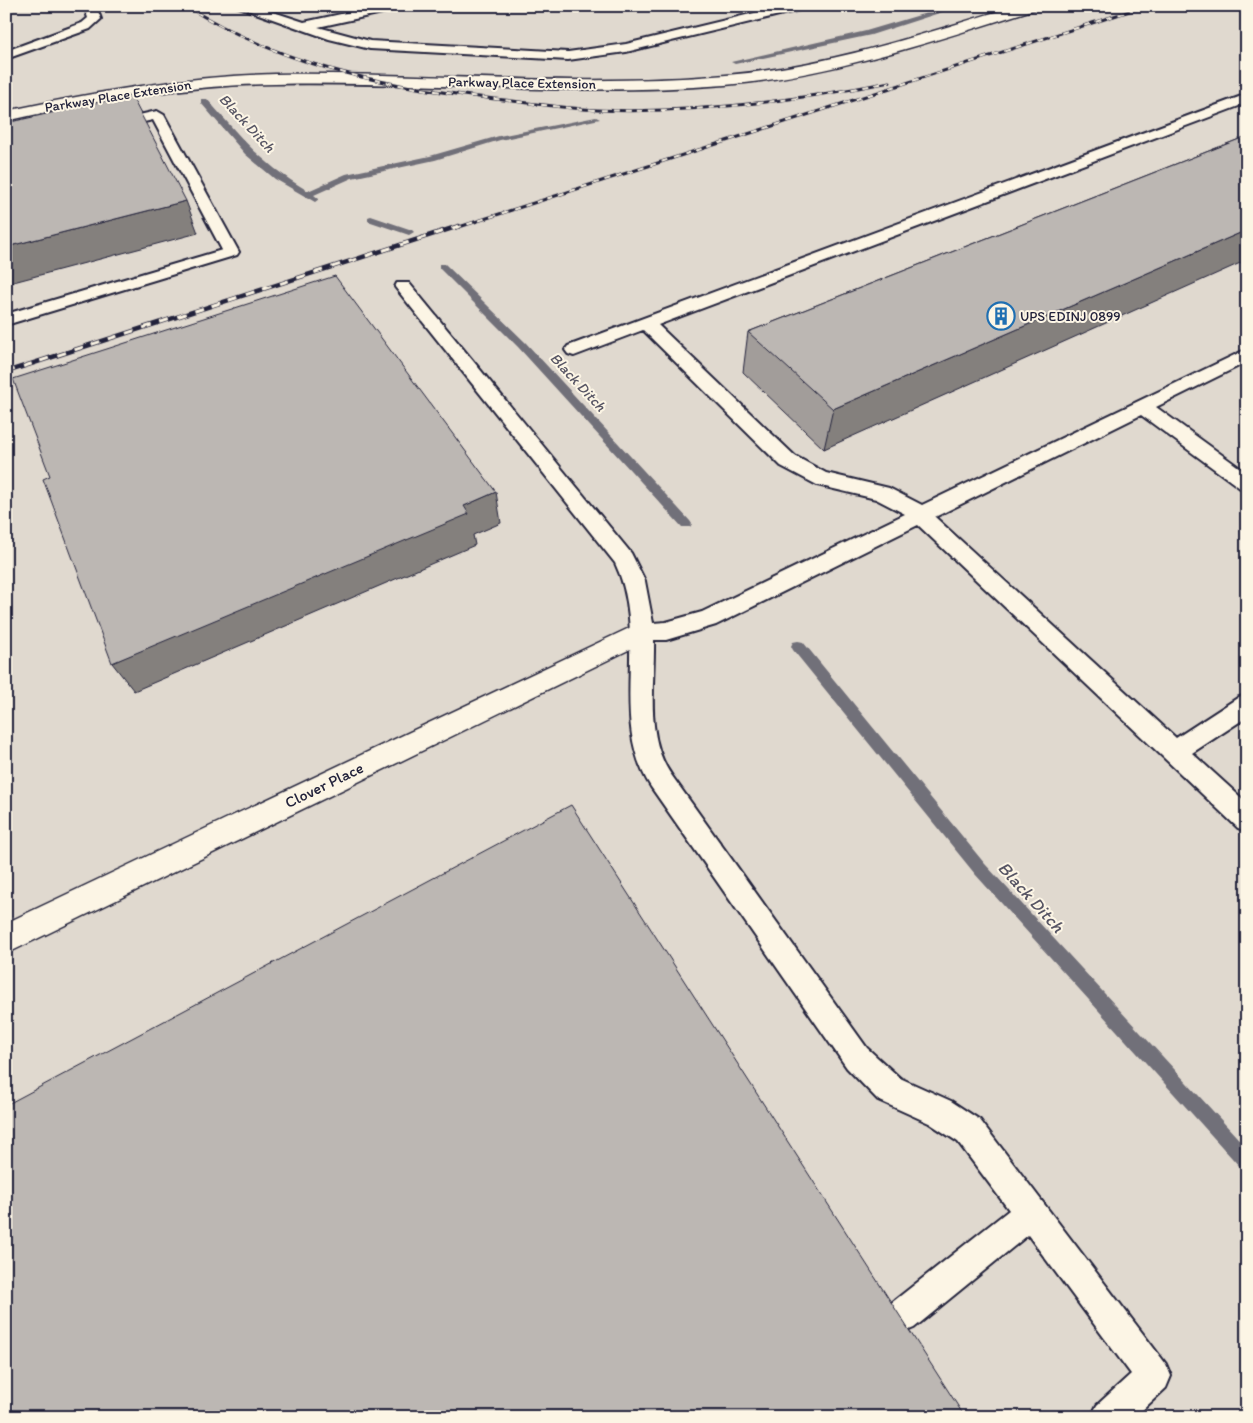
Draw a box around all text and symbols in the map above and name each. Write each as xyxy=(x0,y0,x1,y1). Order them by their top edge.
street label: Parkway Place Extension xyxy=(448,73,597,93)
street label: Parkway Place Extension xyxy=(44,76,193,116)
water label: Black Ditch xyxy=(215,90,279,156)
building icon: UPS EDINJ 0899 xyxy=(986,301,1016,331)
place label: UPS EDINJ 0899 xyxy=(1020,308,1121,325)
water label: Black Ditch xyxy=(546,349,610,415)
street label: Clover Place xyxy=(282,758,366,812)
water label: Black Ditch xyxy=(993,857,1069,937)

